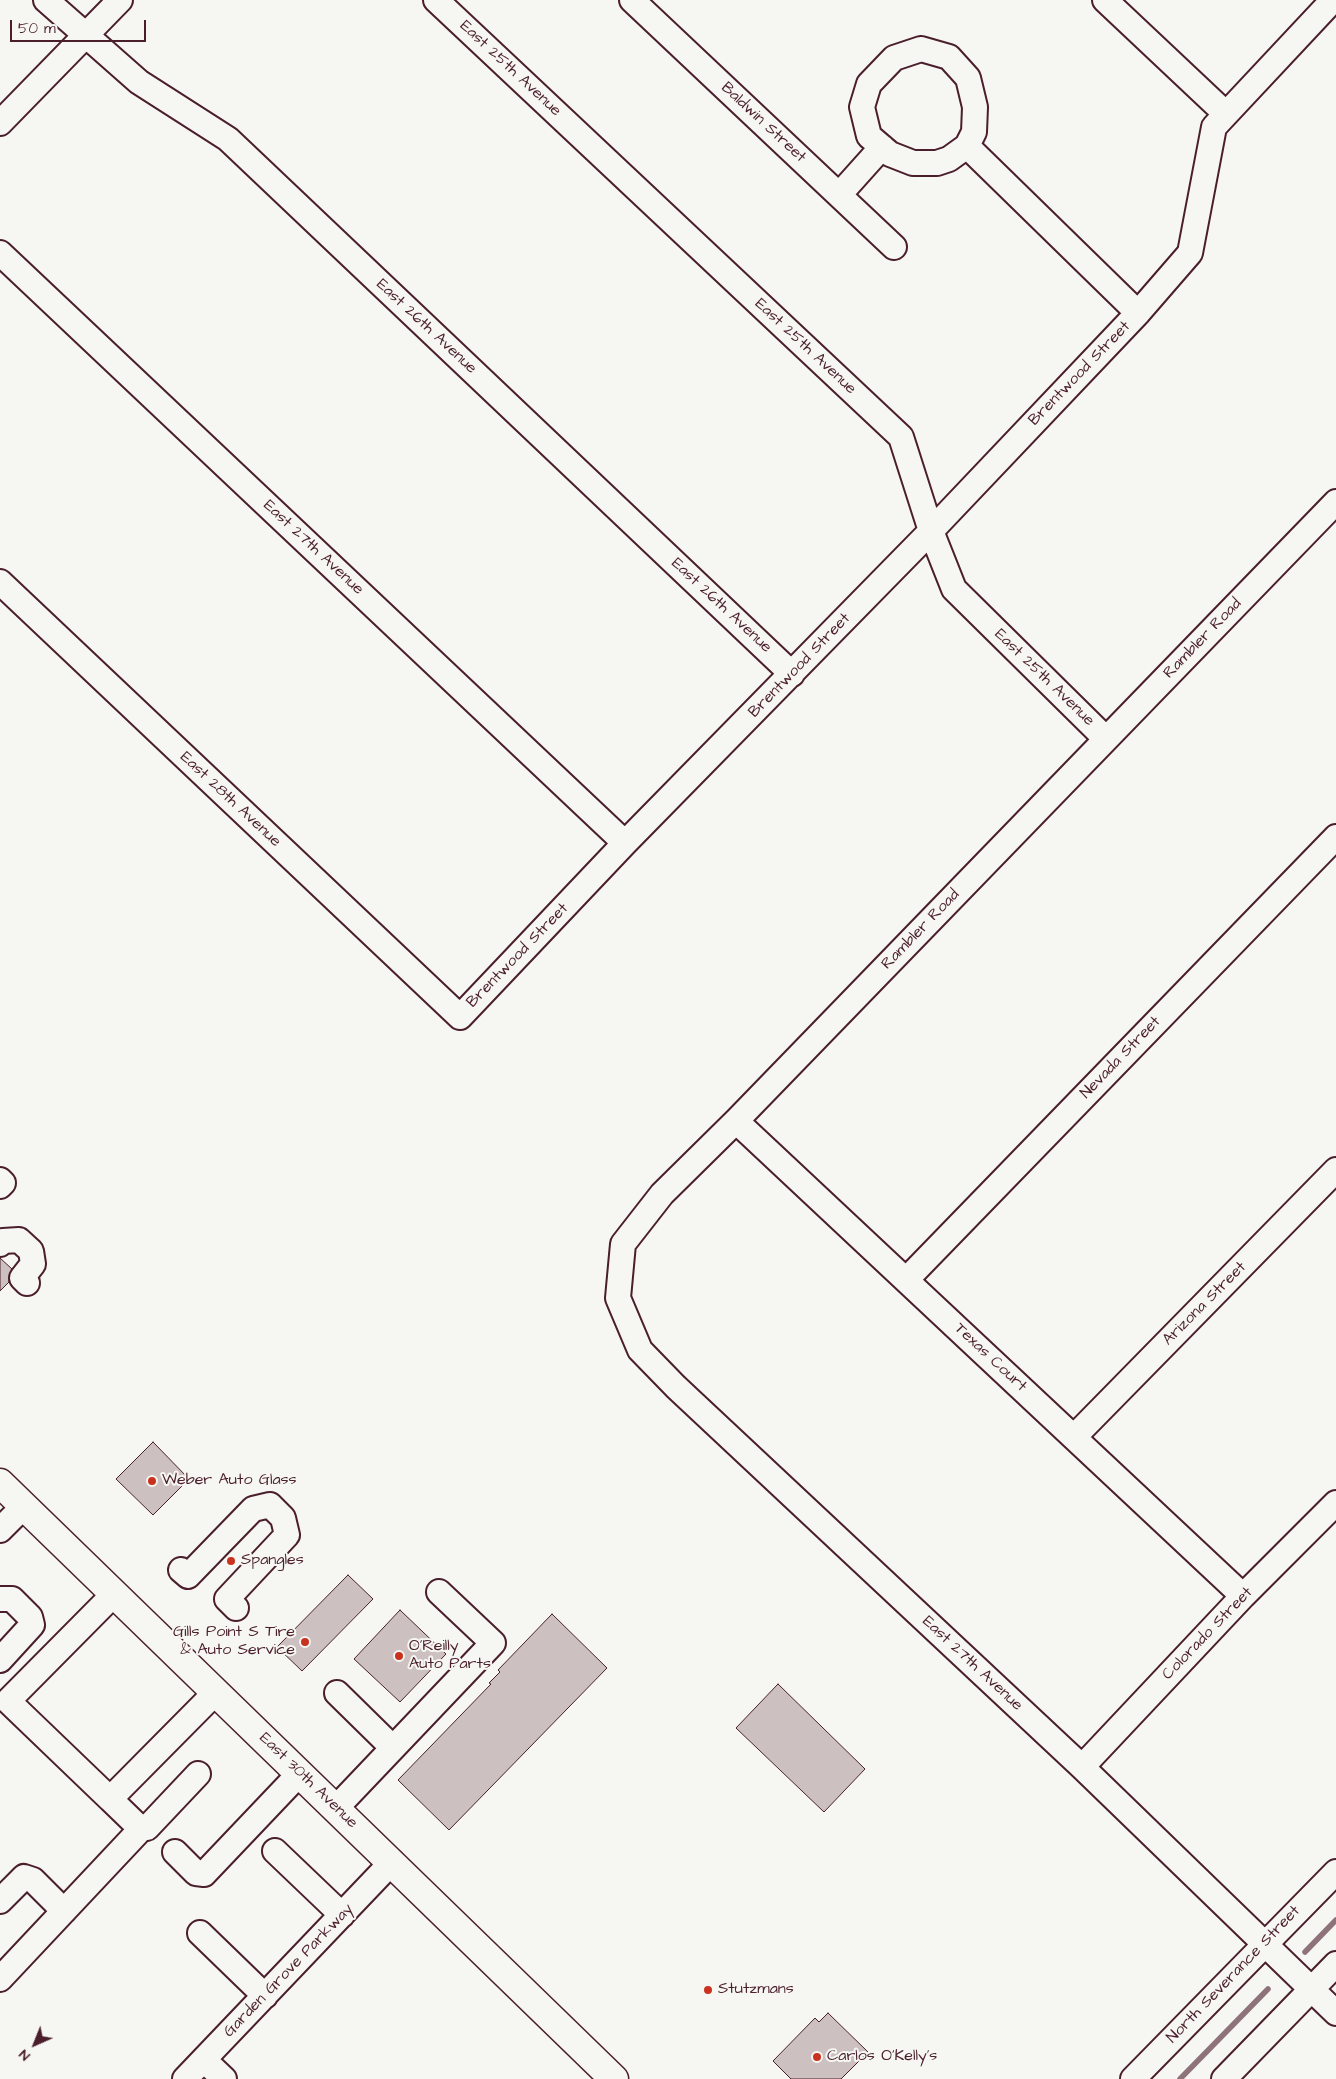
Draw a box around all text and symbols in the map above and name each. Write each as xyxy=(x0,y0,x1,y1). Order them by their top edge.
scale bar xyxy=(12,10,149,42)
street label: East 25th Avenue xyxy=(455,17,565,121)
text: 50 m xyxy=(18,18,56,39)
street label: Baldwin Street xyxy=(716,79,810,167)
street label: East 26th Avenue xyxy=(372,275,480,379)
street label: East 25th Avenue xyxy=(750,295,860,399)
street label: Brentwood Street xyxy=(1025,318,1135,430)
street label: East 27th Avenue xyxy=(259,497,367,599)
street label: East 26th Avenue xyxy=(667,554,775,658)
street label: Rambler Road xyxy=(1160,595,1246,683)
street label: Brentwood Street xyxy=(745,610,855,722)
street label: East 25th Avenue xyxy=(990,625,1098,731)
street label: East 28th Avenue xyxy=(176,748,284,852)
street label: Rambler Road xyxy=(878,886,964,974)
street label: Brentwood Street xyxy=(463,900,573,1012)
street label: Nevada Street xyxy=(1077,1013,1165,1103)
street label: Arizona Street xyxy=(1159,1258,1251,1350)
street label: Texas Court xyxy=(950,1319,1030,1397)
place label: Weber Auto Glass xyxy=(162,1471,297,1491)
marker: Weber Auto Glass xyxy=(146,1475,158,1487)
place label: Spangles xyxy=(241,1551,304,1571)
marker: Spangles xyxy=(225,1555,237,1567)
street label: Colorado Street xyxy=(1159,1584,1257,1684)
street label: East 27th Avenue xyxy=(918,1613,1026,1715)
place label: Gills Point S Tire & Auto Service xyxy=(173,1623,295,1661)
marker: Gills Point S Tire & Auto Service xyxy=(299,1636,311,1648)
place label: O'Reilly Auto Parts xyxy=(409,1637,491,1675)
marker: O'Reilly Auto Parts xyxy=(393,1650,405,1662)
street label: East 30th Avenue xyxy=(255,1729,361,1833)
street label: Garden Grove Parkway xyxy=(220,1900,358,2042)
street label: North Severance Street xyxy=(1163,1902,1305,2048)
place label: Stutzmans xyxy=(718,1980,794,2000)
marker: Stutzmans xyxy=(702,1984,714,1996)
north arrow xyxy=(10,2019,60,2069)
text: N xyxy=(14,2045,35,2065)
place label: Carlos O'Kelly's xyxy=(827,2047,937,2067)
marker: Carlos O'Kelly's xyxy=(811,2051,823,2063)

